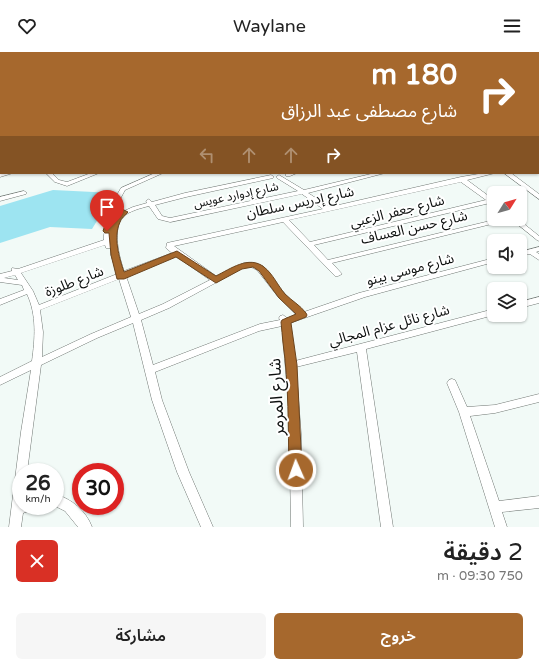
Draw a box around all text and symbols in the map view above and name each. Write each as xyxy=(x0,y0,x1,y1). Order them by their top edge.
icon: heart xyxy=(16,15,38,37)
text: Waylane xyxy=(233,15,306,37)
icon: menu xyxy=(501,15,523,37)
text: 180 m xyxy=(371,58,457,92)
icon: right xyxy=(471,68,523,120)
text: شارع مصطفى عبد الرزاق xyxy=(281,100,457,122)
icon: left xyxy=(196,144,218,166)
icon: ahead xyxy=(238,144,260,166)
icon: ahead xyxy=(280,144,302,166)
icon: right xyxy=(322,144,344,166)
street label: شارع إدوارد عويس xyxy=(192,179,280,213)
street label: شارع إدريس سلطان xyxy=(245,183,356,224)
north arrow xyxy=(487,186,527,226)
map controls xyxy=(487,186,527,322)
pin xyxy=(90,190,124,231)
street label: شارع جعفر الزعبي xyxy=(348,192,447,234)
icon: arrive xyxy=(96,196,118,218)
street label: شارع حسن العساف xyxy=(359,207,470,250)
button: sound xyxy=(487,234,527,274)
street label: شارع موسى بينو xyxy=(364,250,456,291)
street label: شارع طلوزة xyxy=(42,263,107,302)
button: layers xyxy=(487,282,527,322)
street label: شارع نائل عزام المجالي xyxy=(327,301,452,352)
street label: شارع المرمر xyxy=(264,358,291,437)
position arrow xyxy=(275,449,317,491)
speed limit sign: 30 xyxy=(72,463,124,515)
text: 26 xyxy=(25,472,51,496)
text: km/h xyxy=(25,493,51,505)
text: 2 دقيقة xyxy=(443,538,523,567)
button: close xyxy=(16,540,58,582)
text: 750 m · 09:30 xyxy=(437,568,523,584)
button: مشاركة xyxy=(16,613,266,659)
button: خروج xyxy=(274,613,523,659)

